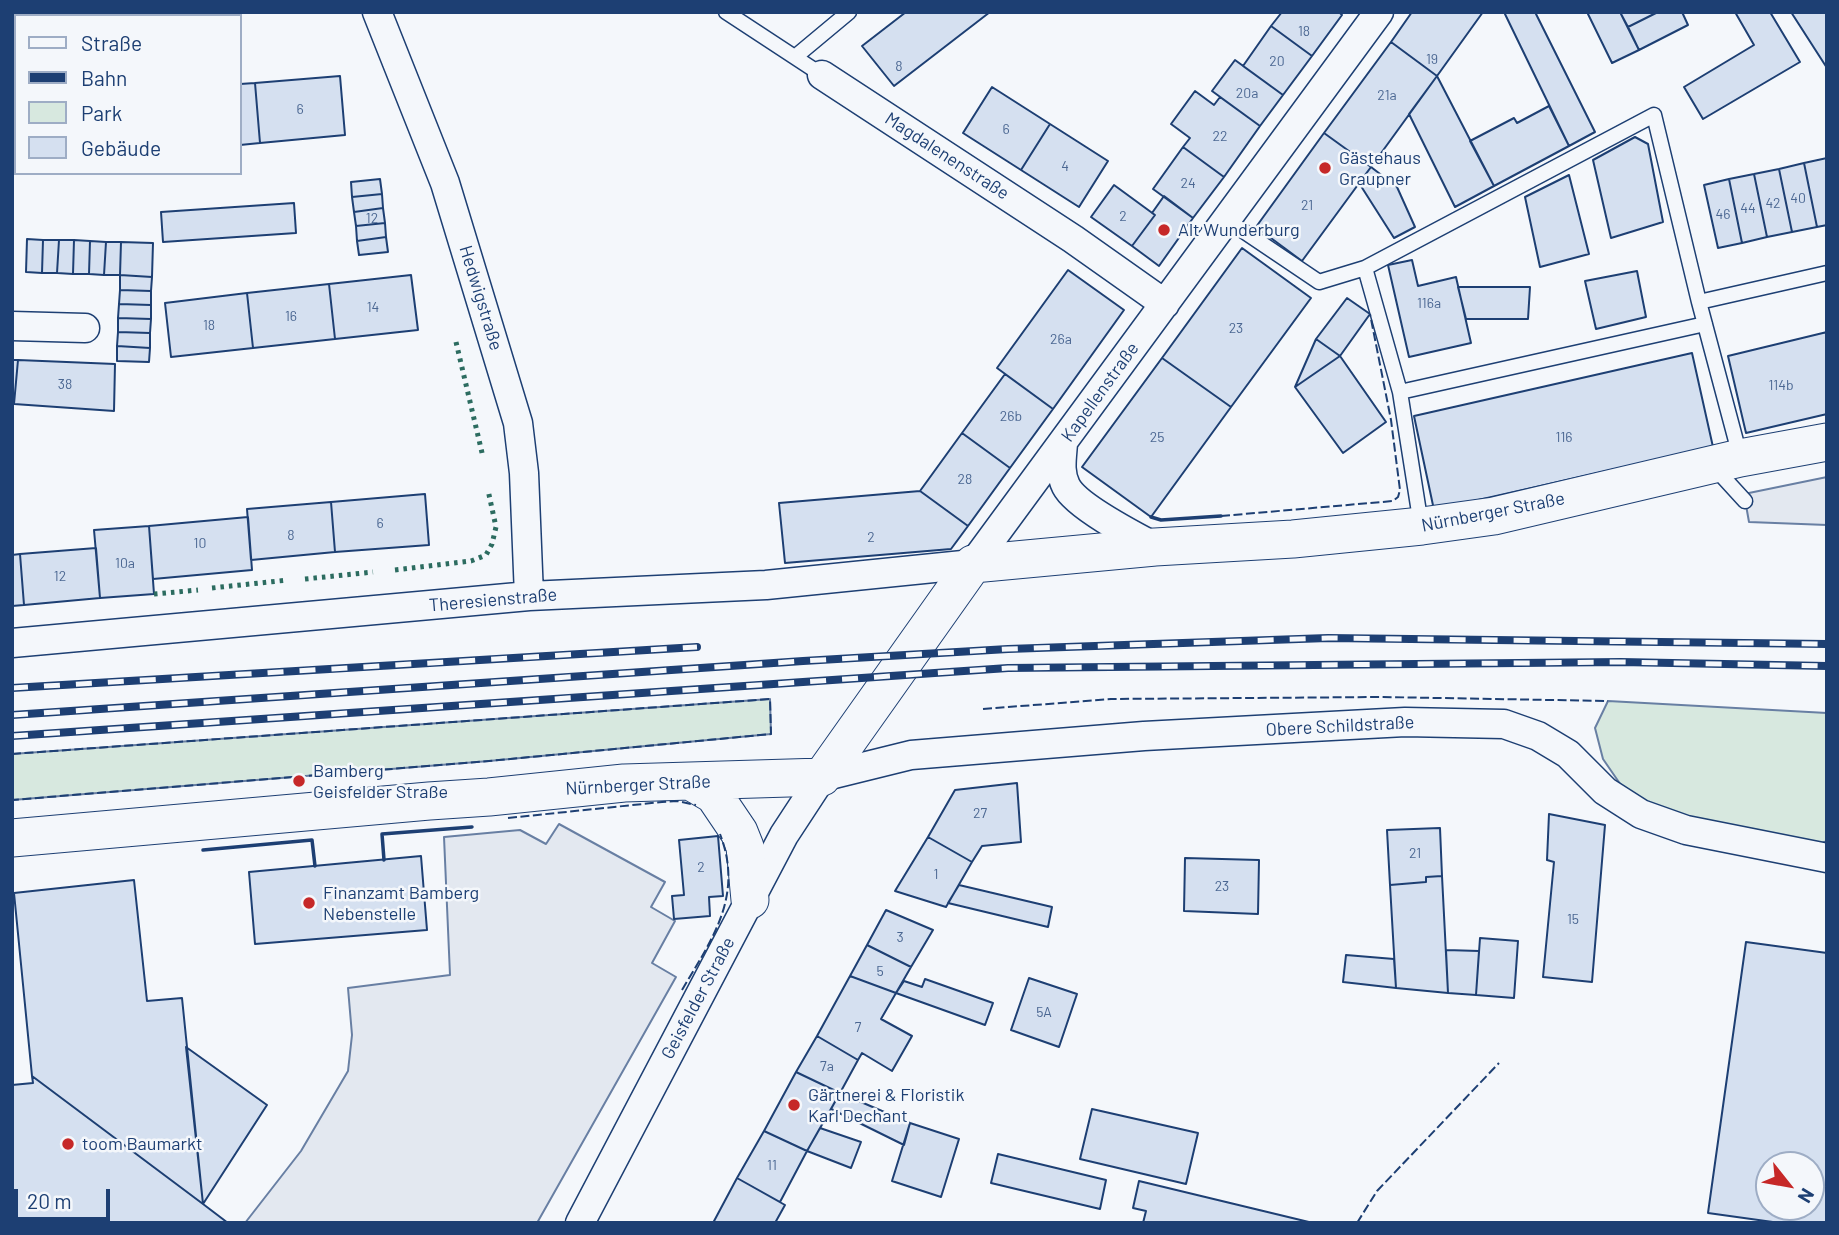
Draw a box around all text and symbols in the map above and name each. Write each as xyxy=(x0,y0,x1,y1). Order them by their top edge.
legend xyxy=(14,14,242,175)
house number: 18 xyxy=(1298,23,1310,39)
text: Straße xyxy=(81,30,142,55)
house number: 19 xyxy=(1426,51,1438,67)
house number: 20 xyxy=(1269,53,1285,69)
house number: 8 xyxy=(895,58,903,74)
text: Bahn xyxy=(81,65,127,90)
house number: 20a xyxy=(1236,85,1258,101)
house number: 21a xyxy=(1377,87,1397,103)
text: Park xyxy=(81,100,122,125)
house number: 6 xyxy=(296,101,304,117)
street label: Magdalenenstraße xyxy=(881,108,1013,204)
house number: 6 xyxy=(1002,121,1010,137)
house number: 22 xyxy=(1212,128,1228,144)
text: Gebäude xyxy=(81,135,161,160)
place label: Gästehaus Graupner xyxy=(1339,147,1421,190)
house number: 4 xyxy=(1061,158,1069,174)
marker: Gästehaus Graupner xyxy=(1317,160,1333,176)
house number: 24 xyxy=(1180,175,1196,191)
house number: 40 xyxy=(1790,190,1806,206)
house number: 42 xyxy=(1765,195,1781,211)
house number: 21 xyxy=(1301,197,1313,213)
house number: 44 xyxy=(1740,200,1756,216)
house number: 46 xyxy=(1716,206,1730,222)
house number: 2 xyxy=(1119,208,1127,224)
house number: 12 xyxy=(366,210,378,226)
place label: Alt Wunderburg xyxy=(1178,219,1300,241)
marker: Alt Wunderburg xyxy=(1156,222,1172,238)
street label: Hedwigstraße xyxy=(455,243,507,353)
house number: 116a xyxy=(1417,295,1441,311)
house number: 14 xyxy=(367,299,379,315)
house number: 16 xyxy=(285,308,297,324)
house number: 18 xyxy=(203,317,215,333)
house number: 23 xyxy=(1229,320,1243,336)
house number: 26a xyxy=(1050,331,1072,347)
street label: Kapellenstraße xyxy=(1057,338,1143,446)
house number: 38 xyxy=(58,376,72,392)
house number: 114b xyxy=(1768,377,1794,393)
house number: 26b xyxy=(1000,408,1022,424)
house number: 25 xyxy=(1150,429,1164,445)
house number: 116 xyxy=(1555,429,1573,445)
house number: 28 xyxy=(958,471,972,487)
street label: Nürnberger Straße xyxy=(1420,488,1566,536)
house number: 6 xyxy=(376,515,384,531)
house number: 8 xyxy=(287,527,295,543)
house number: 2 xyxy=(867,529,875,545)
house number: 10 xyxy=(194,535,206,551)
house number: 10a xyxy=(115,555,135,571)
house number: 12 xyxy=(54,568,66,584)
street label: Theresienstraße xyxy=(428,584,558,616)
street label: Obere Schildstraße xyxy=(1265,711,1415,741)
place label: Bamberg Geisfelder Straße xyxy=(313,760,448,802)
street label: Nürnberger Straße xyxy=(565,770,711,800)
marker: Bamberg Geisfelder Straße xyxy=(291,773,307,789)
house number: 27 xyxy=(973,805,987,821)
house number: 21 xyxy=(1409,845,1421,861)
house number: 2 xyxy=(697,859,705,875)
house number: 1 xyxy=(934,866,938,882)
house number: 23 xyxy=(1215,878,1229,894)
place label: Finanzamt Bamberg Nebenstelle xyxy=(323,882,479,924)
marker: Finanzamt Bamberg Nebenstelle xyxy=(301,895,317,911)
house number: 15 xyxy=(1567,911,1579,927)
house number: 3 xyxy=(896,929,904,945)
street label: Geisfelder Straße xyxy=(657,933,739,1063)
house number: 5 xyxy=(876,963,884,979)
house number: 5A xyxy=(1036,1004,1052,1020)
house number: 7 xyxy=(855,1019,861,1035)
house number: 7a xyxy=(820,1058,834,1074)
place label: Gärtnerei & Floristik Karl Dechant xyxy=(808,1084,964,1126)
marker: Gärtnerei & Floristik Karl Dechant xyxy=(786,1097,802,1113)
place label: toom Baumarkt xyxy=(82,1133,203,1155)
marker: toom Baumarkt xyxy=(60,1136,76,1152)
north arrow xyxy=(1755,1151,1825,1221)
house number: 11 xyxy=(767,1157,777,1173)
scale bar xyxy=(18,1176,114,1220)
text: N xyxy=(1794,1185,1820,1207)
text: 20 m xyxy=(27,1188,72,1213)

